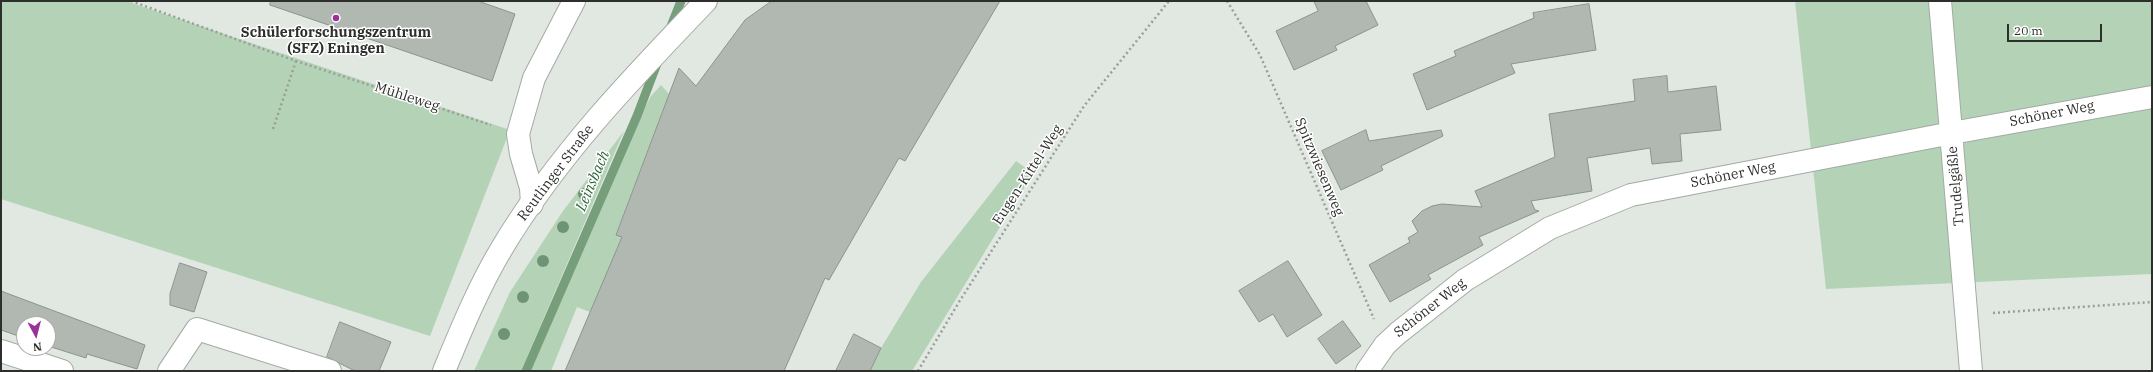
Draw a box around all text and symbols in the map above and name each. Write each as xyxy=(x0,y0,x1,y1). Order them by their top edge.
marker: Schülerforschungszentrum (SFZ) Eningen xyxy=(331,13,341,23)
scale bar xyxy=(2009,16,2104,42)
text: 20 m xyxy=(2014,23,2043,38)
place label: Schülerforschungszentrum (SFZ) Eningen xyxy=(241,25,431,58)
street label: Mühleweg xyxy=(372,79,442,115)
street label: Schöner Weg xyxy=(2008,98,2096,130)
street label: Spitzwiesenweg xyxy=(1291,115,1347,219)
street label: Reutlinger Straße xyxy=(514,122,598,224)
street label: Eugen-Kittel-Weg xyxy=(989,122,1067,228)
street label: Trudelgäßle xyxy=(1944,145,1968,227)
water label: Leinsbach xyxy=(572,148,614,214)
street label: Schöner Weg xyxy=(1689,159,1777,191)
street label: Schöner Weg xyxy=(1391,275,1469,341)
north arrow xyxy=(16,316,56,356)
text: N xyxy=(32,339,43,354)

